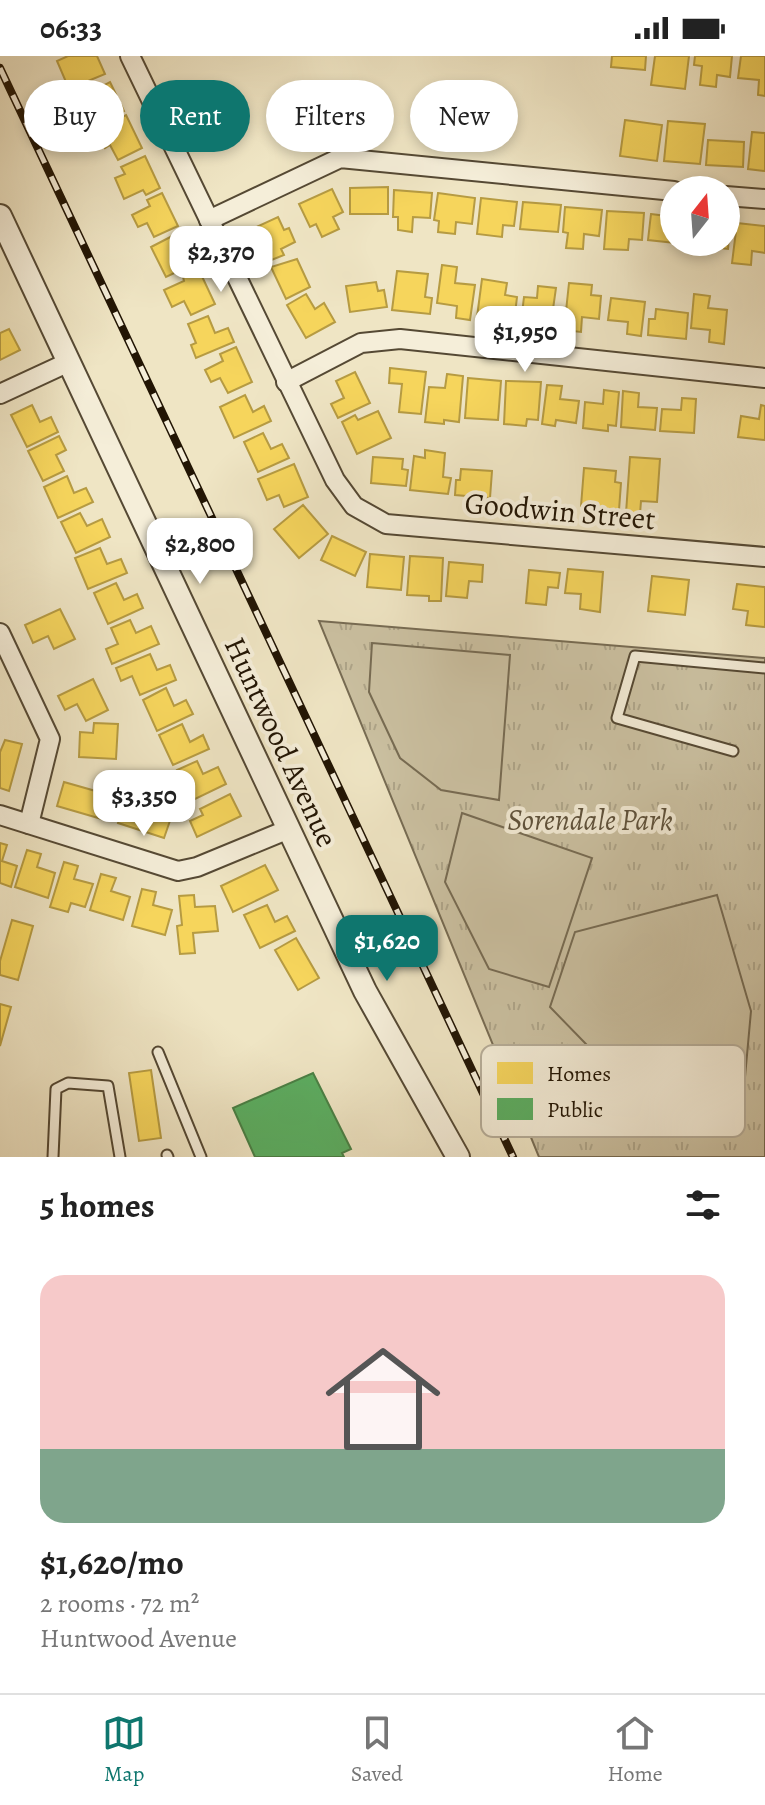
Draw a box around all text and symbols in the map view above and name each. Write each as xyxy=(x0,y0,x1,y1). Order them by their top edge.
text: 06:33 xyxy=(40,8,102,48)
chip: Buy xyxy=(24,80,124,152)
chip: Rent xyxy=(140,80,250,152)
chip: Filters xyxy=(266,80,394,152)
chip: New xyxy=(410,80,518,152)
north arrow xyxy=(660,176,740,256)
map controls xyxy=(660,176,740,256)
pin: $2,370 xyxy=(156,226,286,294)
text: $2,370 xyxy=(187,234,255,269)
pin: $1,950 xyxy=(460,306,590,374)
text: $1,950 xyxy=(493,314,557,349)
street label: Goodwin Street xyxy=(463,483,657,539)
pin: $2,800 xyxy=(135,518,265,586)
text: $2,800 xyxy=(165,526,235,561)
street label: Huntwood Avenue xyxy=(215,631,347,853)
pin: $3,350 xyxy=(79,770,209,838)
text: $3,350 xyxy=(111,778,177,813)
park label: Sorendale Park xyxy=(507,800,673,840)
pin: $1,620 xyxy=(322,915,452,983)
text: $1,620 xyxy=(354,923,420,958)
legend xyxy=(481,1045,745,1137)
text: Homes xyxy=(547,1059,611,1089)
text: Public xyxy=(547,1095,603,1125)
text: 5 homes xyxy=(40,1182,155,1229)
icon: filters xyxy=(681,1183,725,1227)
icon: home xyxy=(311,1327,455,1471)
text: $1,620/mo xyxy=(40,1539,184,1586)
text: 2 rooms · 72 m² xyxy=(40,1586,199,1621)
text: Huntwood Avenue xyxy=(40,1621,237,1656)
tab: Map xyxy=(102,1711,146,1789)
tab: Saved xyxy=(351,1711,403,1789)
tab: Home xyxy=(607,1711,663,1789)

